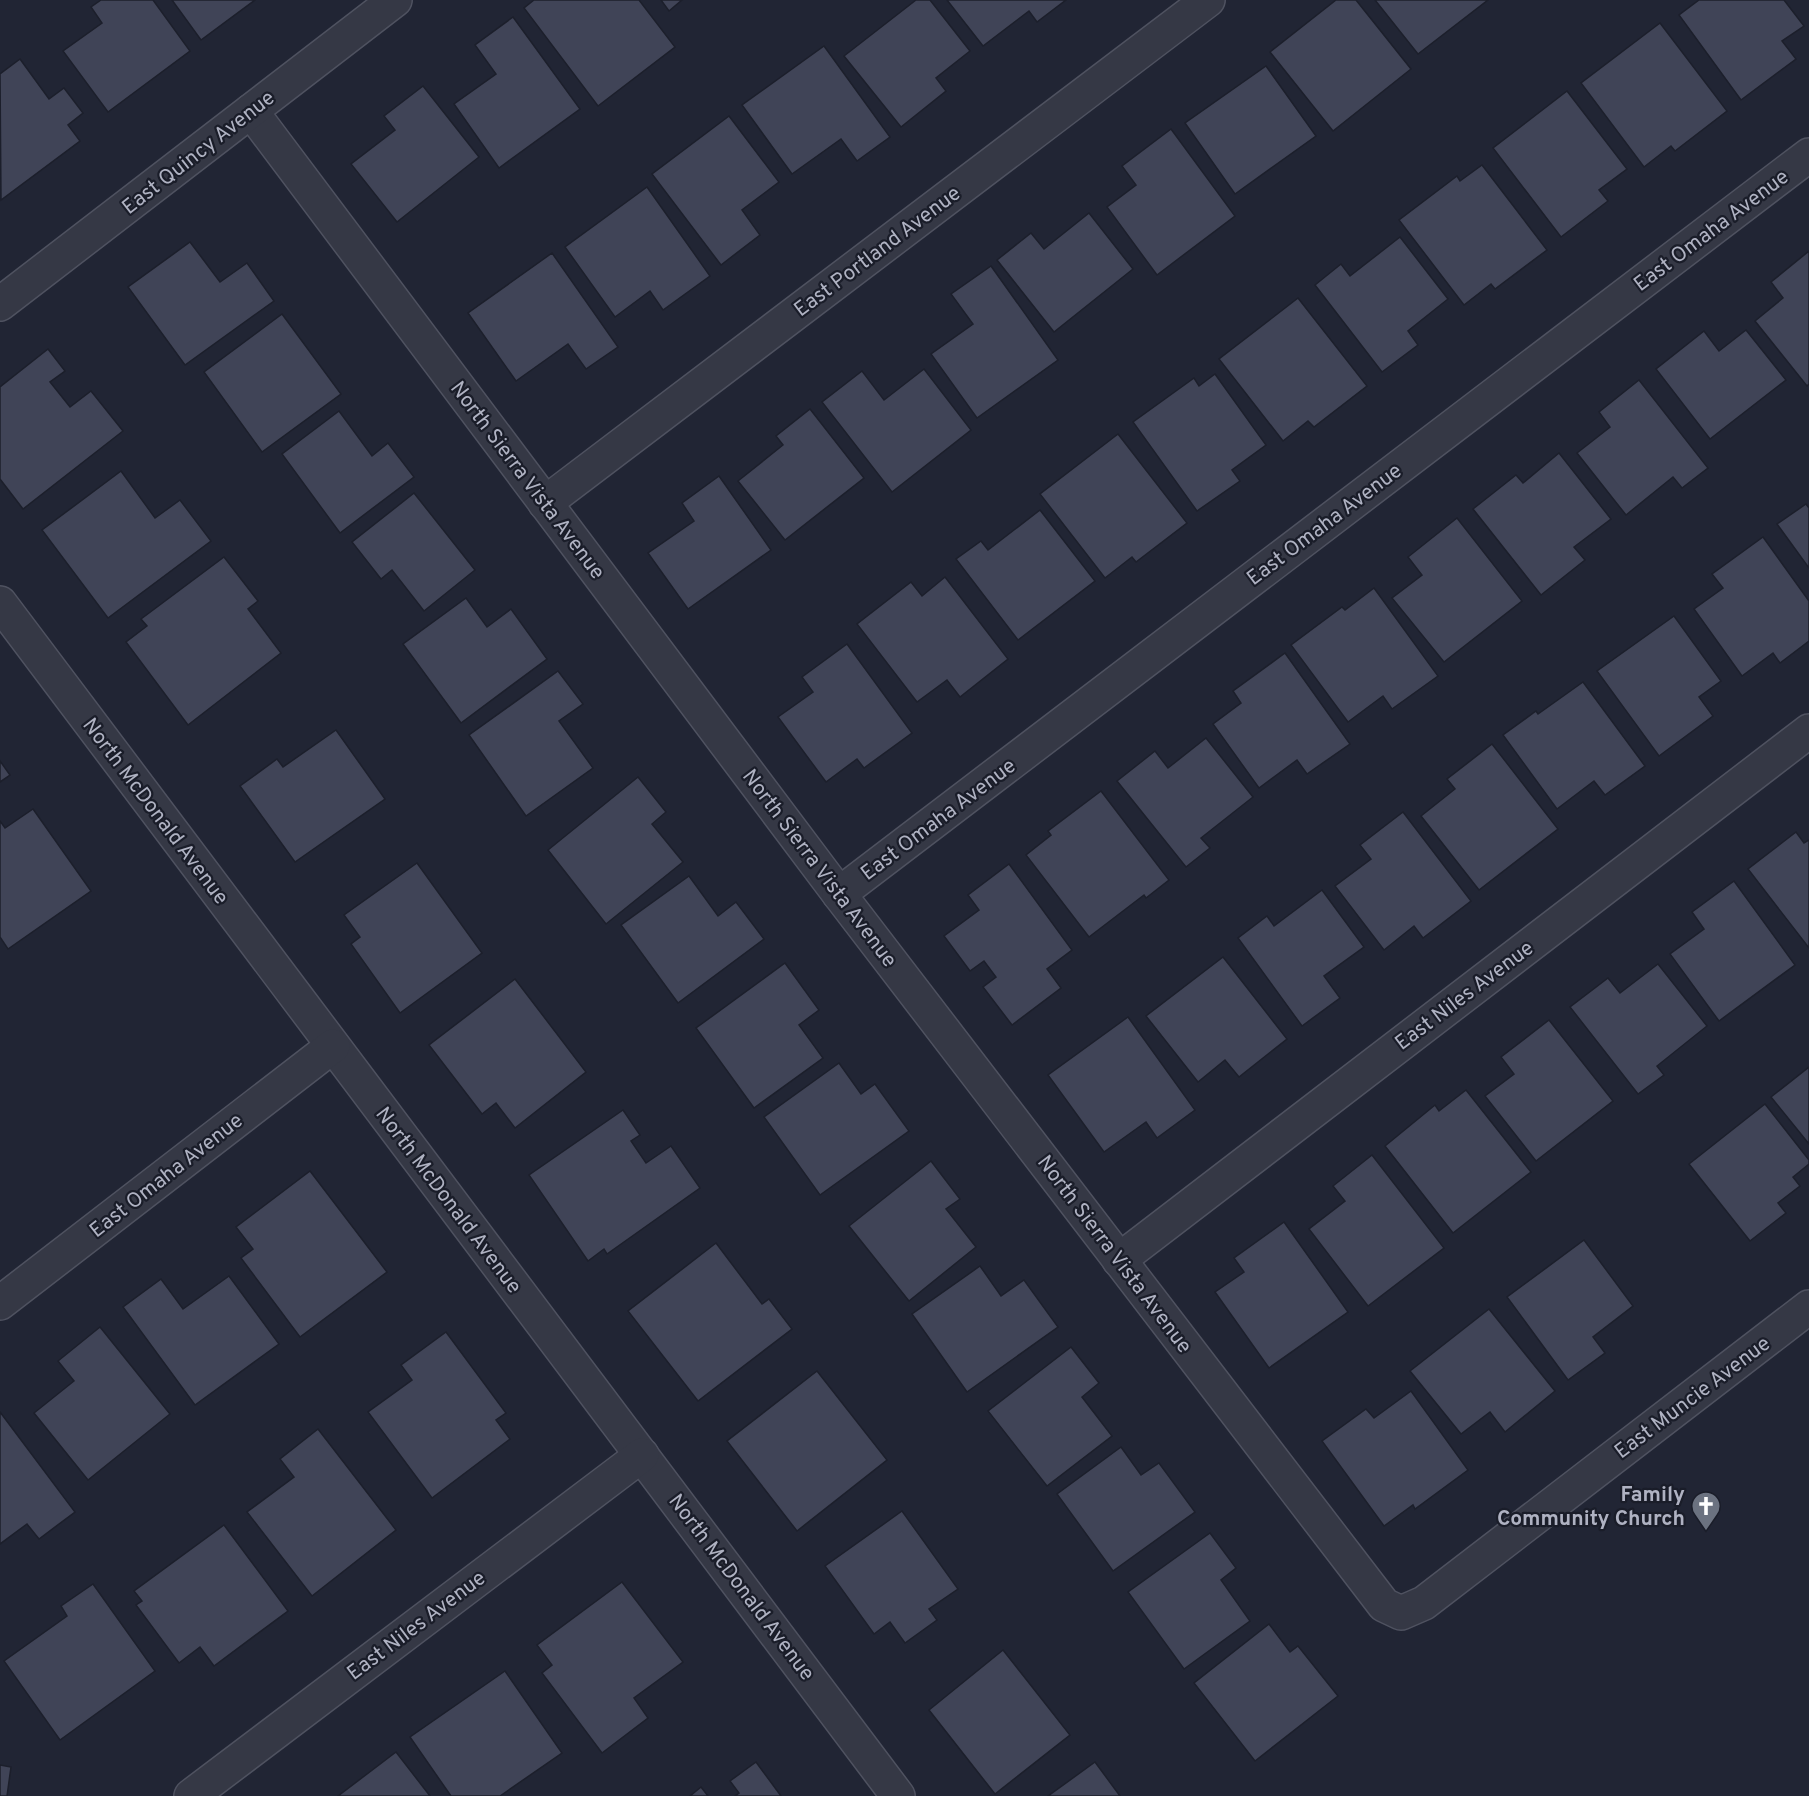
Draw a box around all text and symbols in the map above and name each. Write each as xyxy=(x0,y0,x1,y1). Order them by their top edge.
street label: East Quincy Avenue xyxy=(117,85,281,221)
street label: East Omaha Avenue xyxy=(1629,164,1795,298)
street label: East Portland Avenue xyxy=(789,181,967,324)
street label: North Sierra Vista Avenue xyxy=(443,376,610,585)
street label: East Omaha Avenue xyxy=(1242,458,1408,592)
street label: North McDonald Avenue xyxy=(76,713,234,911)
street label: East Omaha Avenue xyxy=(856,753,1022,887)
street label: North Sierra Vista Avenue xyxy=(735,764,902,973)
street label: East Niles Avenue xyxy=(1390,935,1540,1057)
street label: North McDonald Avenue xyxy=(369,1102,527,1300)
street label: East Omaha Avenue xyxy=(85,1108,249,1245)
street label: North Sierra Vista Avenue xyxy=(1030,1150,1197,1359)
street label: East Muncie Avenue xyxy=(1610,1331,1776,1466)
place label: Family Community Church xyxy=(1497,1482,1685,1533)
street label: North McDonald Avenue xyxy=(662,1489,820,1687)
church icon: Family Community Church xyxy=(1690,1490,1722,1532)
street label: East Niles Avenue xyxy=(342,1565,492,1687)

